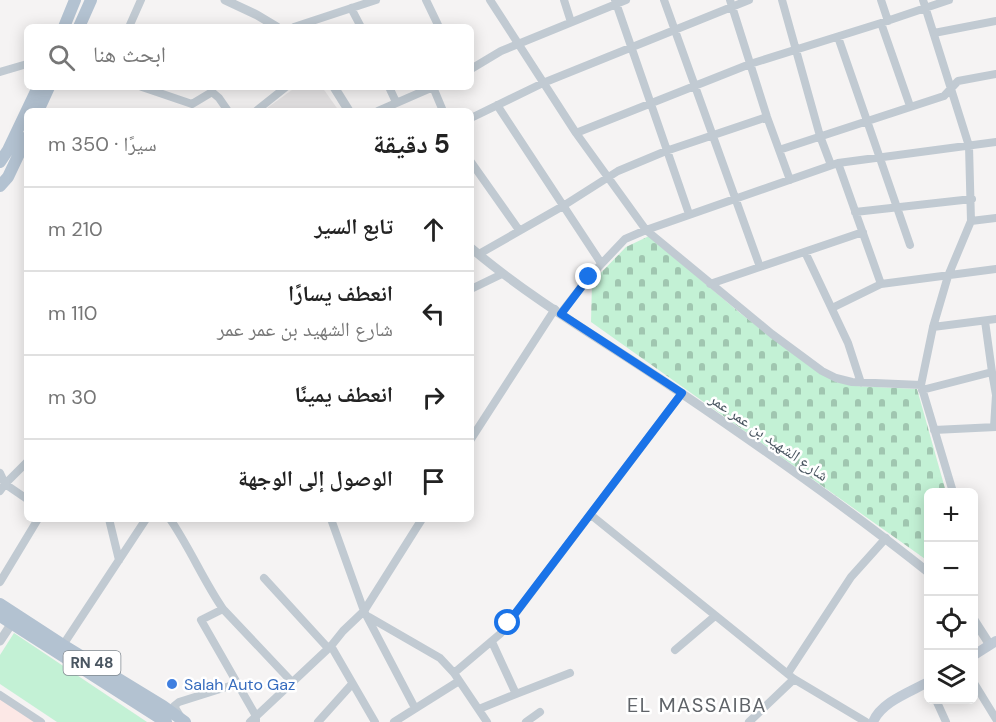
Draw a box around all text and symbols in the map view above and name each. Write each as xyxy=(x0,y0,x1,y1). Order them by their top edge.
search box xyxy=(24,24,474,90)
text: ابحث هنا xyxy=(93,40,166,69)
icon: search xyxy=(45,41,78,74)
text: 5 دقيقة xyxy=(373,127,450,161)
text: سيرًا · 350 m xyxy=(48,131,157,157)
text: تابع السير xyxy=(314,212,393,241)
icon: ahead xyxy=(417,213,450,246)
text: 210 m xyxy=(48,216,103,242)
route end xyxy=(575,263,601,289)
text: انعطف يسارًا xyxy=(288,279,393,308)
icon: left xyxy=(417,297,450,330)
text: 110 m xyxy=(48,300,97,326)
text: شارع الشهيد بن عمر عمر xyxy=(217,316,393,342)
text: انعطف يمينًا xyxy=(295,380,393,409)
icon: right xyxy=(417,381,450,414)
text: 30 m xyxy=(48,384,97,410)
street label: شارع الشهيد بن عمر عمر xyxy=(705,387,833,486)
text: الوصول إلى الوجهة xyxy=(238,464,393,493)
icon: arrive xyxy=(417,465,450,498)
map controls xyxy=(924,488,978,704)
button: + xyxy=(924,488,978,542)
button: − xyxy=(924,542,978,596)
button: locate xyxy=(924,596,978,650)
route start xyxy=(494,609,520,635)
button: layers xyxy=(924,650,978,704)
road number: RN 48 xyxy=(64,651,121,675)
place label: Salah Auto Gaz xyxy=(184,674,295,695)
marker: Salah Auto Gaz xyxy=(165,677,179,691)
district label: EL MASSAIBA xyxy=(627,692,767,718)

